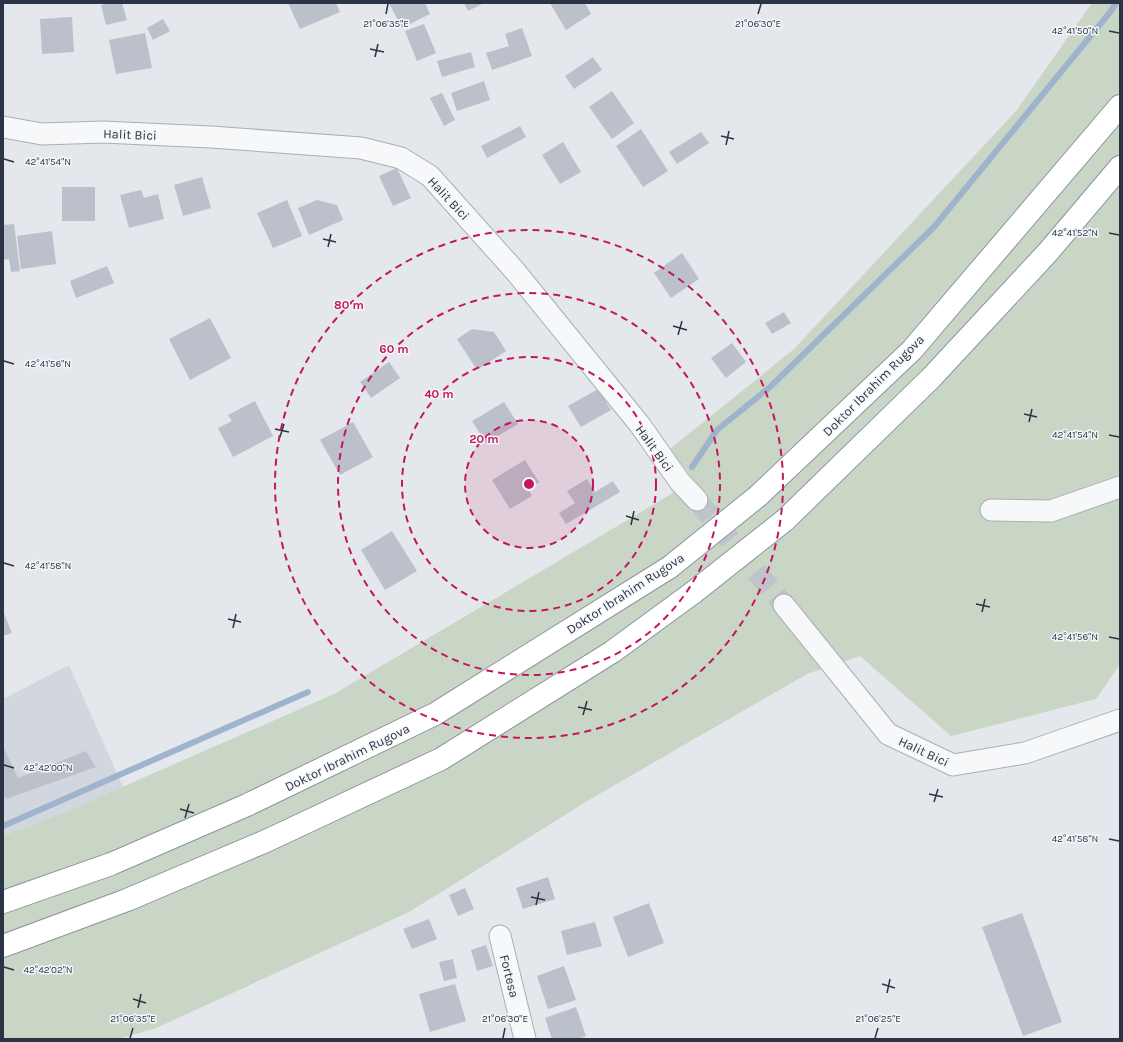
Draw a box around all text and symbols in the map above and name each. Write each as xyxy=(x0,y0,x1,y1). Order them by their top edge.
text: 21°06'35"E xyxy=(363,18,409,30)
text: 21°06'30"E xyxy=(735,18,781,30)
text: 42°41'50"N xyxy=(1052,25,1098,37)
street label: Halit Bici xyxy=(103,126,157,143)
text: 42°41'54"N xyxy=(25,156,71,168)
street label: Halit Bici xyxy=(425,174,472,223)
text: 42°41'52"N xyxy=(1052,227,1098,239)
text: 80 m xyxy=(334,298,364,312)
street label: Doktor Ibrahim Rugova xyxy=(820,332,927,439)
text: 60 m xyxy=(379,342,409,356)
text: 42°41'56"N xyxy=(25,358,71,370)
text: 40 m xyxy=(424,387,454,401)
street label: Halit Bici xyxy=(633,422,676,474)
text: 42°41'54"N xyxy=(1052,429,1098,441)
text: 20 m xyxy=(469,432,499,446)
centre of rings xyxy=(522,477,536,491)
street label: Doktor Ibrahim Rugova xyxy=(564,550,687,637)
text: 42°41'58"N xyxy=(25,560,71,572)
text: 42°41'56"N xyxy=(1052,631,1098,643)
street label: Doktor Ibrahim Rugova xyxy=(282,721,412,794)
street label: Halit Bici xyxy=(896,733,951,770)
text: 42°42'00"N xyxy=(23,762,73,774)
text: 42°41'58"N xyxy=(1052,833,1098,845)
street label: Fortesa xyxy=(497,953,522,999)
text: 42°42'02"N xyxy=(23,964,73,976)
text: 21°06'35"E xyxy=(110,1013,156,1025)
text: 21°06'30"E xyxy=(482,1013,528,1025)
text: 21°06'25"E xyxy=(855,1013,901,1025)

